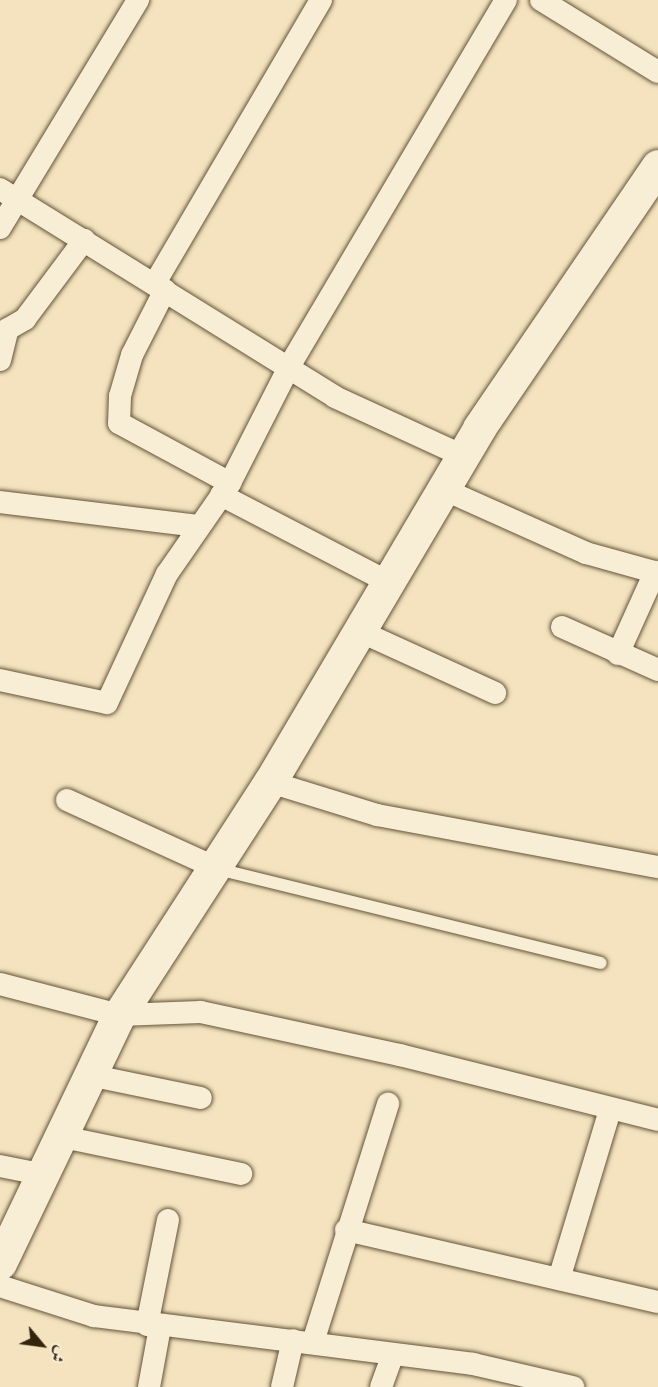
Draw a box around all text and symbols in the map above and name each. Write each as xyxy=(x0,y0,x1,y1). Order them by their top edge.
north arrow xyxy=(12,1315,72,1375)
text: ش xyxy=(44,1341,71,1366)

